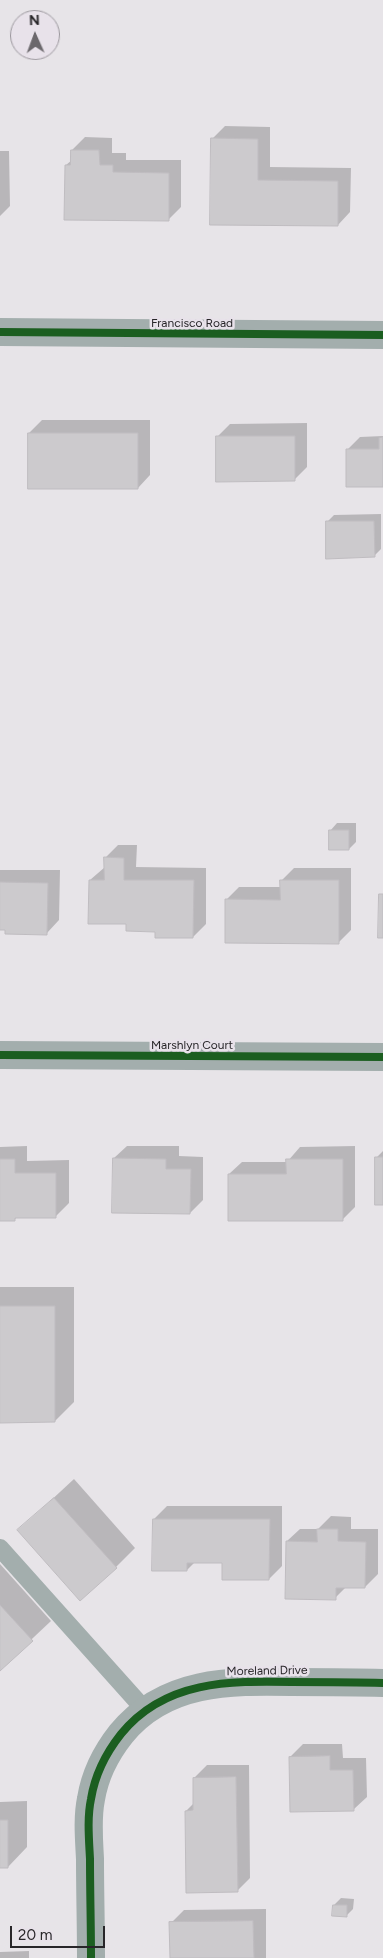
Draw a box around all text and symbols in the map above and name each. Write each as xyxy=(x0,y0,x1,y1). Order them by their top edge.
north arrow xyxy=(10,10,60,60)
text: N xyxy=(29,12,40,29)
street label: Francisco Road xyxy=(151,316,233,330)
street label: Marshlyn Court xyxy=(151,1038,233,1052)
street label: Moreland Drive xyxy=(226,1663,308,1679)
scale bar xyxy=(12,1916,108,1948)
text: 20 m xyxy=(18,1926,52,1944)

